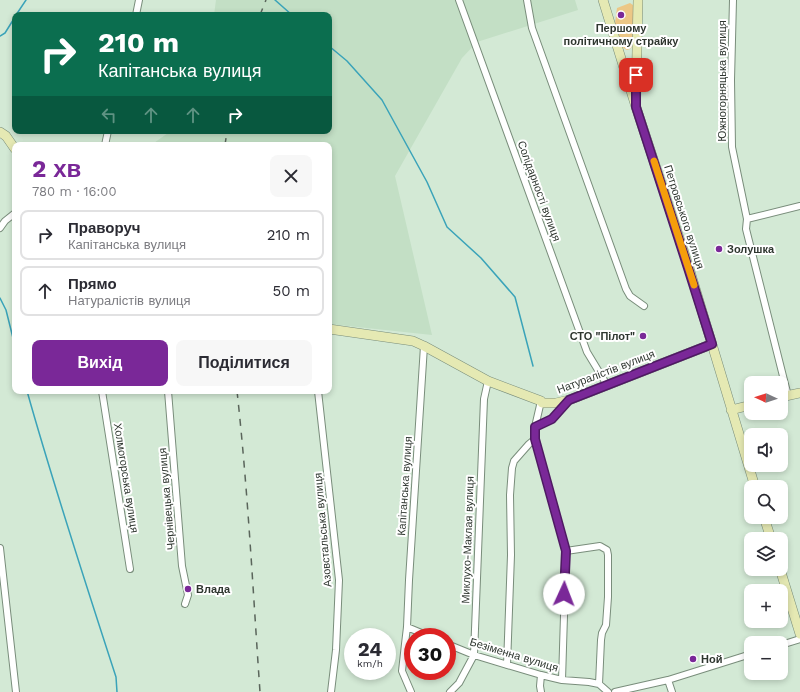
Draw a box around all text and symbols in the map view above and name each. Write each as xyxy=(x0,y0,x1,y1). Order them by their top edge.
marker: Першому політичному страйку xyxy=(616,10,626,20)
street label: Южногорняцька вулиця xyxy=(716,20,729,142)
place label: Першому політичному страйку xyxy=(564,22,679,48)
text: 210 m xyxy=(98,26,179,59)
icon: right xyxy=(32,28,84,80)
pin xyxy=(619,58,653,92)
text: Капітанська вулиця xyxy=(98,60,261,81)
icon: arrive xyxy=(625,64,647,86)
icon: left xyxy=(98,104,120,126)
icon: ahead xyxy=(140,104,162,126)
icon: ahead xyxy=(182,104,204,126)
icon: right xyxy=(224,104,246,126)
street label: Солідарності вулиця xyxy=(515,139,563,243)
text: 2 хв xyxy=(32,155,81,183)
button: close xyxy=(270,155,312,197)
street label: Петровського вулиця xyxy=(661,164,707,271)
text: 780 m · 16:00 xyxy=(32,184,117,199)
text: Праворуч xyxy=(68,219,141,237)
icon: right xyxy=(34,224,56,246)
text: 210 m xyxy=(267,226,310,244)
text: Капітанська вулиця xyxy=(68,237,186,252)
place label: Золушка xyxy=(727,243,775,256)
marker: Золушка xyxy=(714,244,724,254)
text: Прямо xyxy=(68,275,117,293)
icon: ahead xyxy=(34,280,56,302)
text: 50 m xyxy=(273,282,310,300)
text: Натуралістів вулиця xyxy=(68,293,191,308)
place label: СТО "Пілот" xyxy=(570,330,635,343)
marker: СТО "Пілот" xyxy=(638,331,648,341)
button: Вихід xyxy=(32,340,168,386)
button: Поділитися xyxy=(176,340,312,386)
street label: Натуралістів вулиця xyxy=(555,347,657,397)
north arrow xyxy=(744,376,788,420)
map controls xyxy=(744,376,788,680)
street label: Холмогорська вулиця xyxy=(111,422,141,534)
button: sound xyxy=(744,428,788,472)
street label: Капітанська вулиця xyxy=(395,436,415,536)
street label: Чернівецька вулиця xyxy=(156,447,178,551)
street label: Азовстальська вулиця xyxy=(312,472,334,588)
street label: Миклухо-Маклая вулиця xyxy=(459,476,477,604)
button: search xyxy=(744,480,788,524)
button: layers xyxy=(744,532,788,576)
position arrow xyxy=(543,573,585,615)
place label: Влада xyxy=(196,583,231,596)
marker: Влада xyxy=(183,584,193,594)
button: + xyxy=(744,584,788,628)
speed limit sign: 30 xyxy=(404,628,456,680)
street label: Безіменна вулиця xyxy=(468,635,560,675)
button: − xyxy=(744,636,788,680)
text: 24 xyxy=(358,637,382,661)
place label: Ной xyxy=(701,653,722,666)
marker: Ной xyxy=(688,654,698,664)
text: km/h xyxy=(357,658,383,669)

